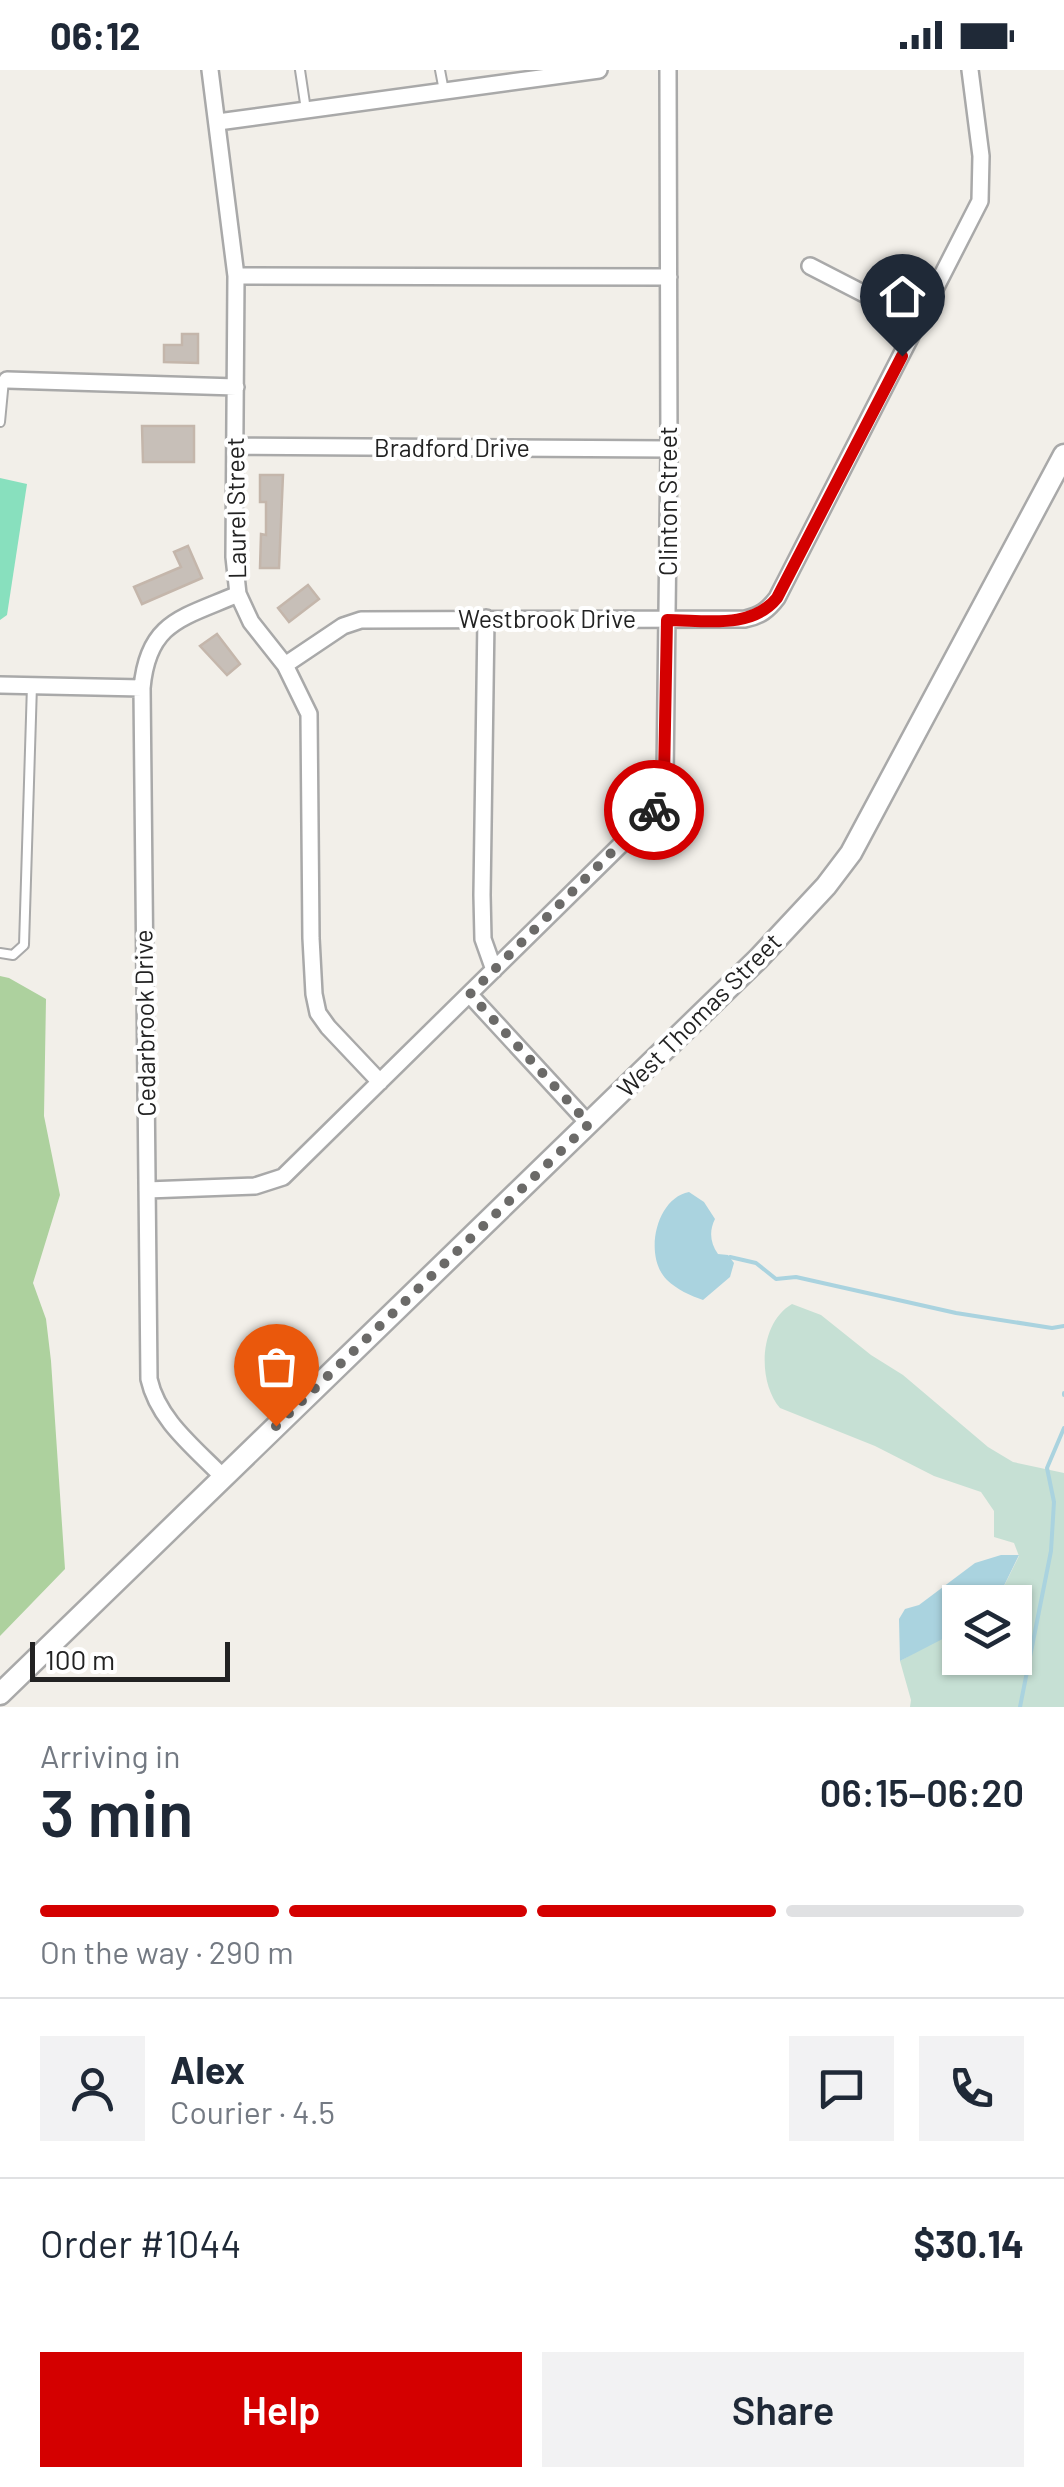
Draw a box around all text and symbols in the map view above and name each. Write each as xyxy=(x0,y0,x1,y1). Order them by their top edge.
text: 06:12 xyxy=(50,12,141,58)
pin xyxy=(860,254,945,357)
icon: home xyxy=(875,269,930,324)
street label: Clinton Street xyxy=(652,426,682,576)
street label: Bradford Drive xyxy=(374,432,530,462)
street label: Laurel Street xyxy=(219,437,251,579)
street label: Westbrook Drive xyxy=(458,603,636,633)
courier xyxy=(604,760,704,860)
icon: bike xyxy=(627,783,682,838)
street label: West Thomas Street xyxy=(610,926,787,1103)
street label: Cedarbrook Drive xyxy=(127,929,161,1117)
pin xyxy=(234,1324,319,1427)
icon: bag xyxy=(249,1339,304,1394)
map controls xyxy=(942,1585,1032,1675)
button: layers xyxy=(942,1585,1032,1675)
scale bar xyxy=(30,1637,230,1682)
text: 100 m xyxy=(45,1642,115,1676)
text: Arriving in xyxy=(40,1736,180,1774)
text: 06:15–06:20 xyxy=(820,1769,1024,1815)
text: 3 min xyxy=(40,1772,193,1850)
text: On the way · 290 m xyxy=(40,1932,294,1970)
button: person xyxy=(40,2036,145,2141)
button: chat xyxy=(789,2036,894,2141)
button: phone xyxy=(919,2036,1024,2141)
text: Alex xyxy=(170,2046,245,2092)
text: Courier · 4.5 xyxy=(170,2092,335,2130)
text: Order #1044 xyxy=(40,2220,241,2266)
text: $30.14 xyxy=(913,2220,1024,2266)
button: Help xyxy=(40,2352,522,2467)
button: Share xyxy=(542,2352,1024,2467)

